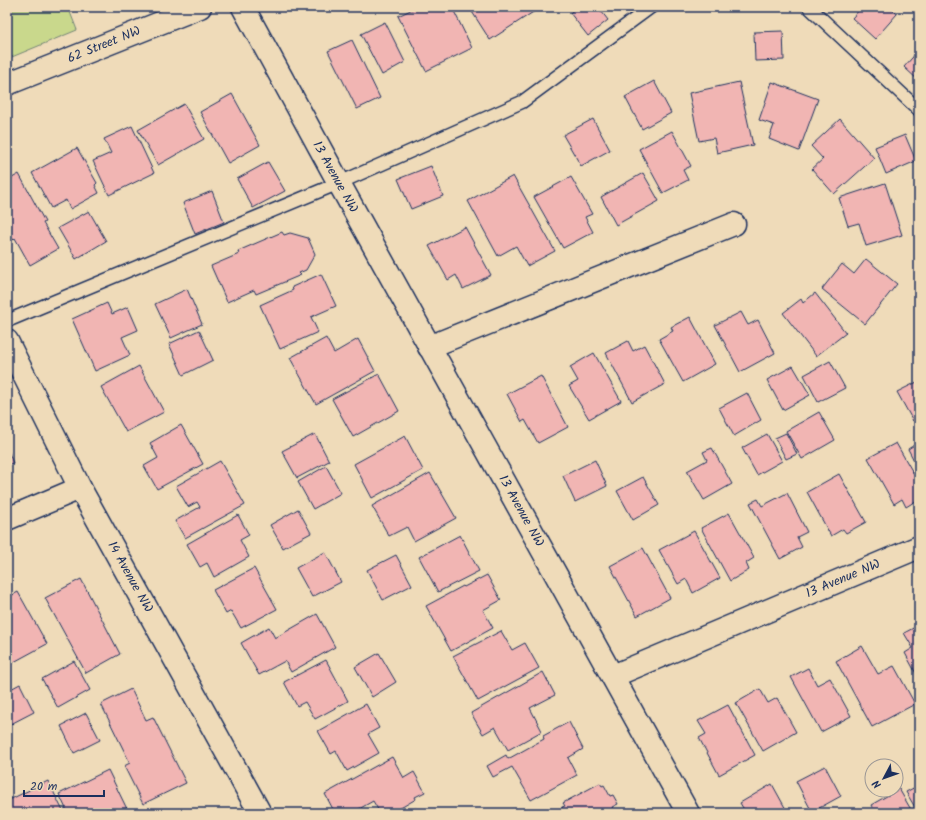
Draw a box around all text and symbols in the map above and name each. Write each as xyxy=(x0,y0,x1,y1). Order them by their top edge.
street label: 62 Street NW xyxy=(64,21,144,69)
street label: 13 Avenue NW xyxy=(307,137,363,217)
street label: 13 Avenue NW xyxy=(493,471,549,551)
street label: 14 Avenue NW xyxy=(102,537,158,617)
street label: 13 Avenue NW xyxy=(802,554,884,604)
north arrow xyxy=(864,758,904,798)
scale bar xyxy=(24,772,104,798)
text: N xyxy=(868,775,886,792)
text: 20 m xyxy=(30,777,58,796)

